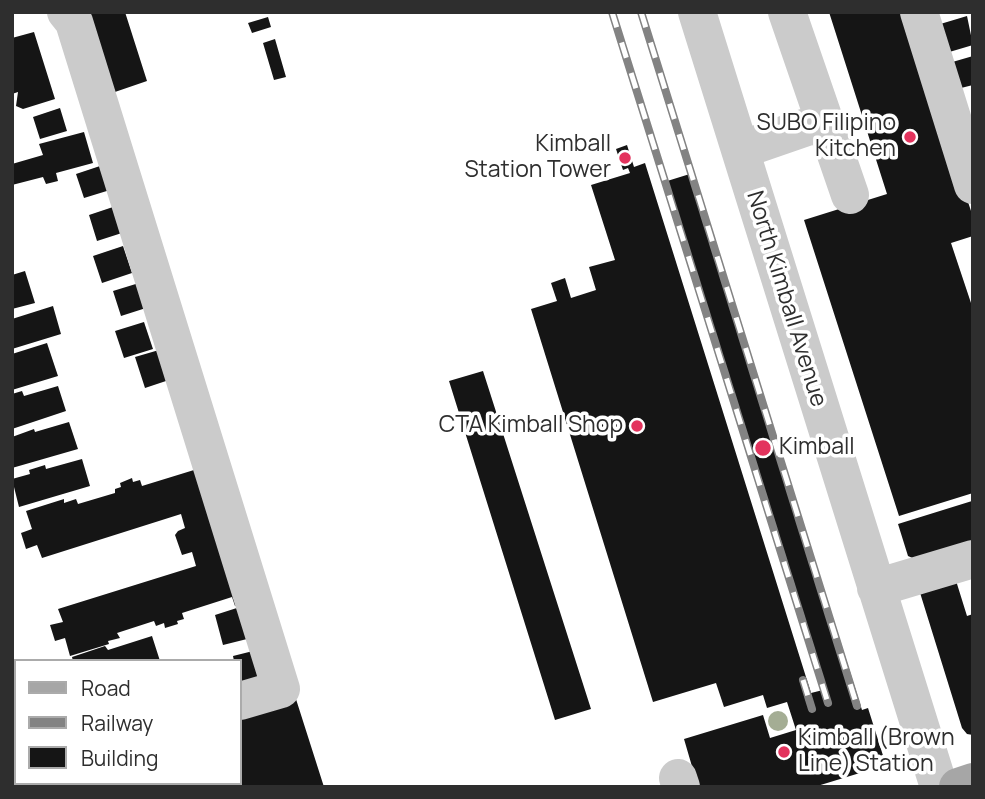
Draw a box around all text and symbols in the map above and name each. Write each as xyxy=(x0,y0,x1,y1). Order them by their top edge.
place label: SUBO Filipino Kitchen xyxy=(756,110,896,164)
marker: SUBO Filipino Kitchen xyxy=(902,129,918,145)
place label: Kimball Station Tower xyxy=(464,131,611,185)
marker: Kimball Station Tower xyxy=(617,150,633,166)
street label: North Kimball Avenue xyxy=(740,188,832,410)
place label: CTA Kimball Shop xyxy=(439,412,623,440)
marker: CTA Kimball Shop xyxy=(629,418,645,434)
place label: Kimball xyxy=(779,434,855,462)
marker: Kimball xyxy=(753,438,773,458)
legend xyxy=(14,659,242,785)
text: Road xyxy=(81,674,131,702)
text: Railway xyxy=(81,709,153,737)
place label: Kimball (Brown Line) Station xyxy=(798,725,955,779)
text: Building xyxy=(81,744,158,772)
marker: Kimball (Brown Line) Station xyxy=(776,744,792,760)

